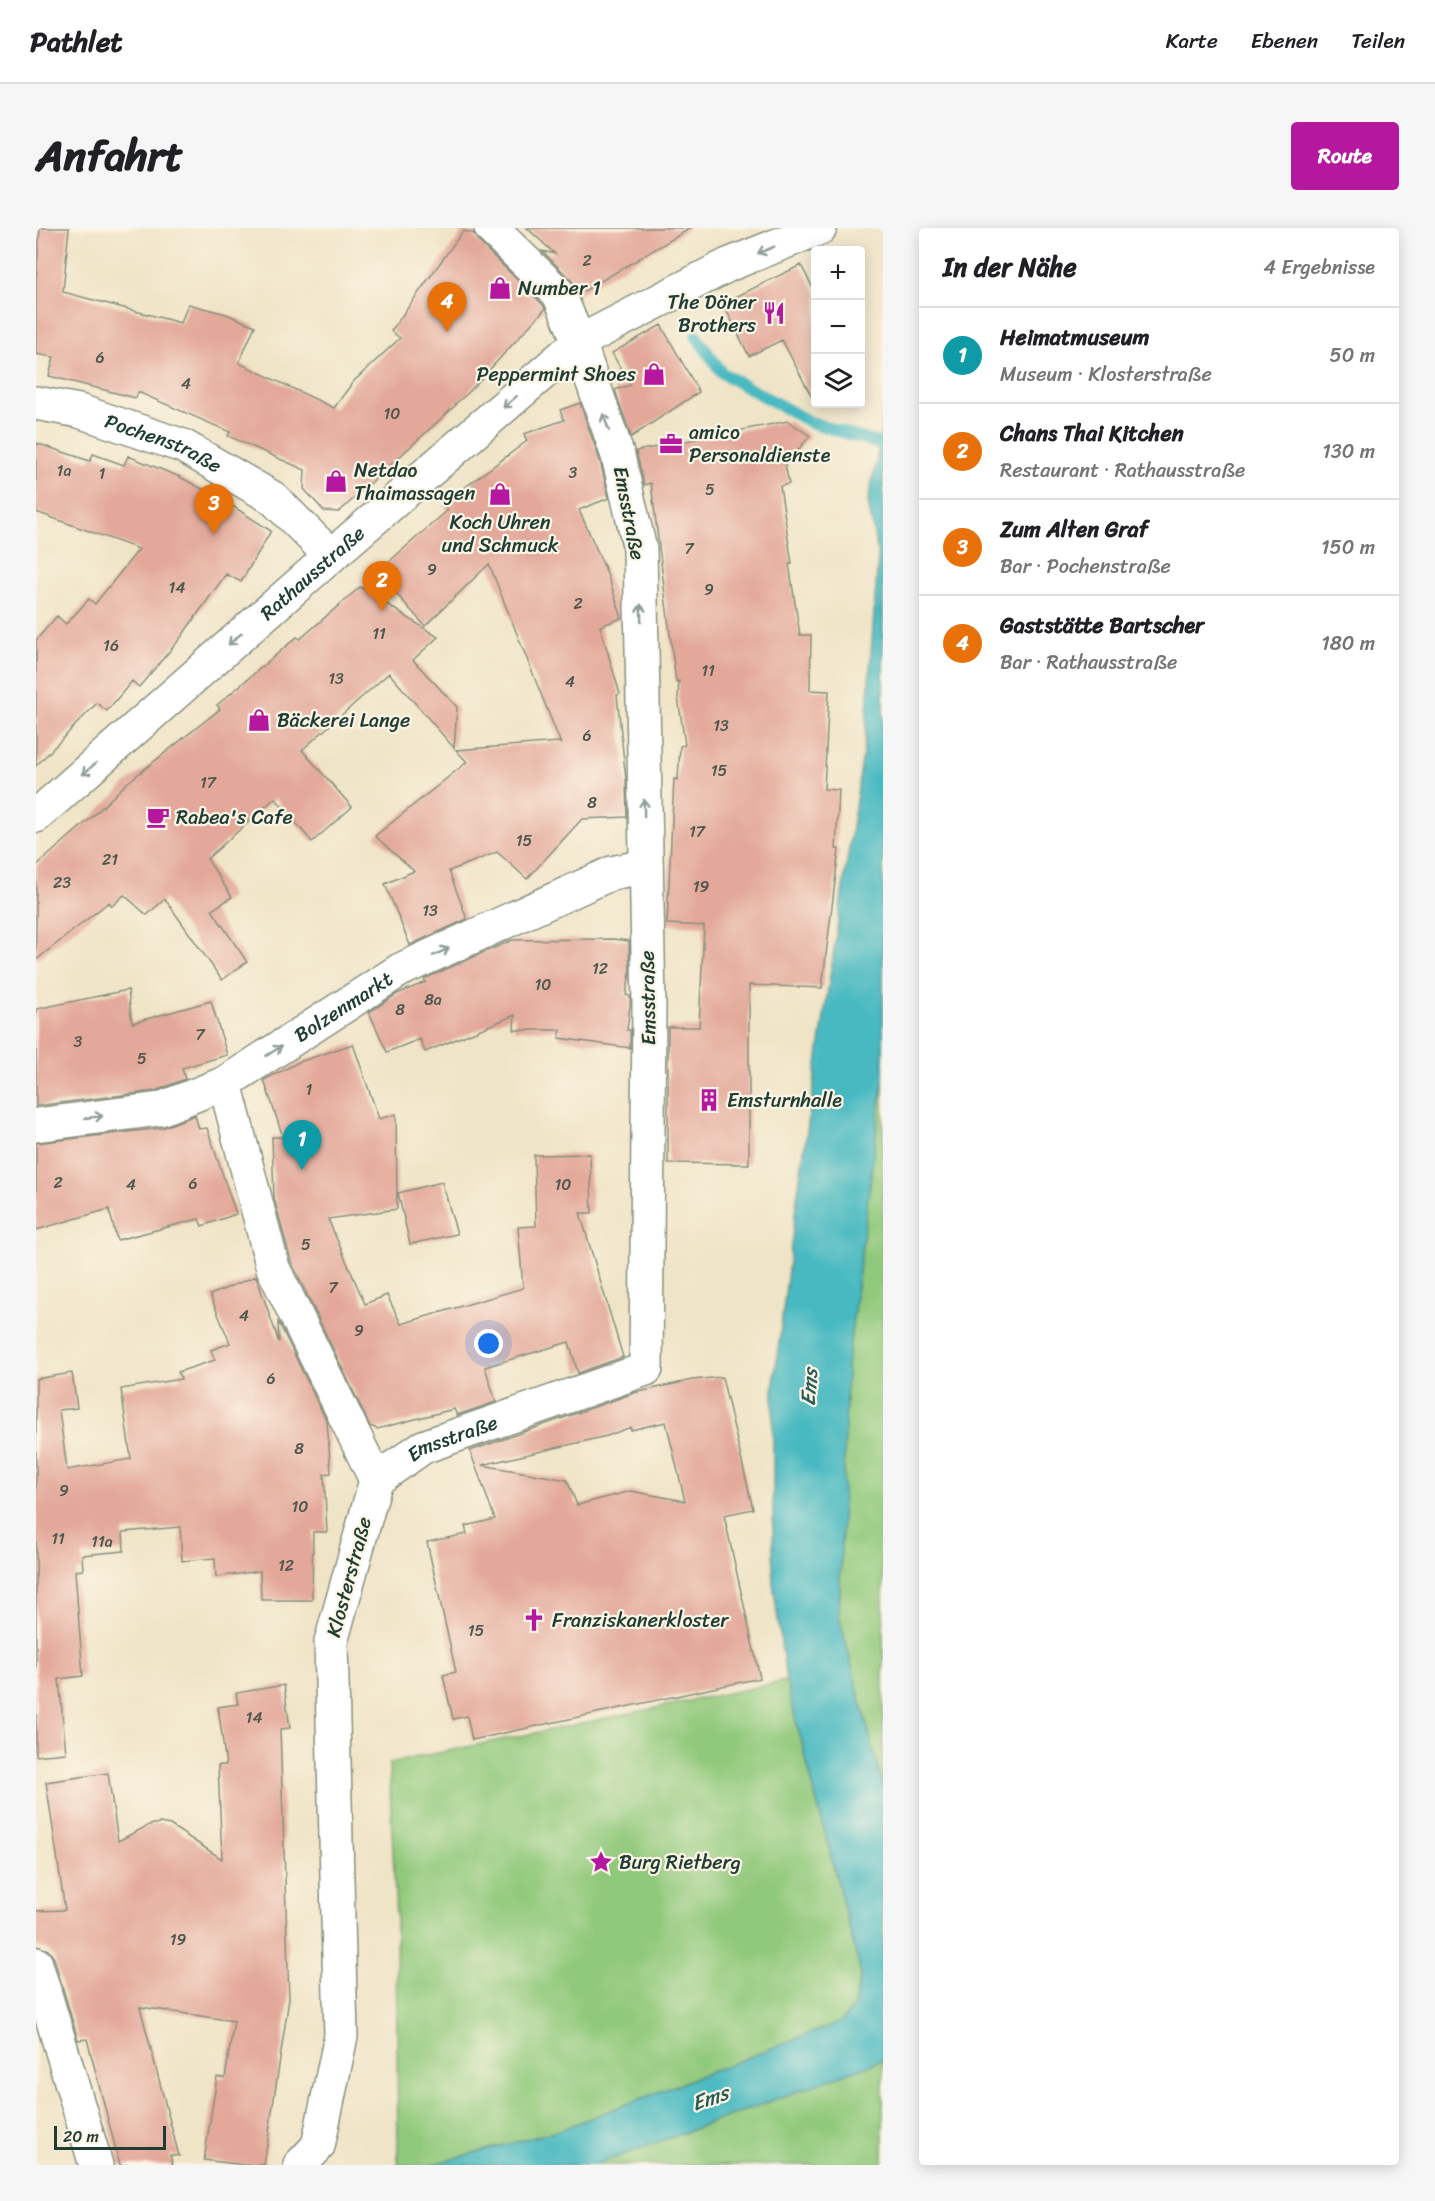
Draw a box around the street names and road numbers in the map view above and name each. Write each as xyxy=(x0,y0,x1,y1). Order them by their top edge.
street label: Pochenstraße xyxy=(100,403,229,482)
street label: Emsstraße xyxy=(603,463,655,563)
street label: Rathausstraße xyxy=(251,517,373,629)
street label: Emsstraße xyxy=(630,950,666,1046)
street label: Bolzenmarkt xyxy=(287,961,400,1052)
street label: Emsstraße xyxy=(399,1405,502,1471)
street label: Klosterstraße xyxy=(316,1513,382,1641)

